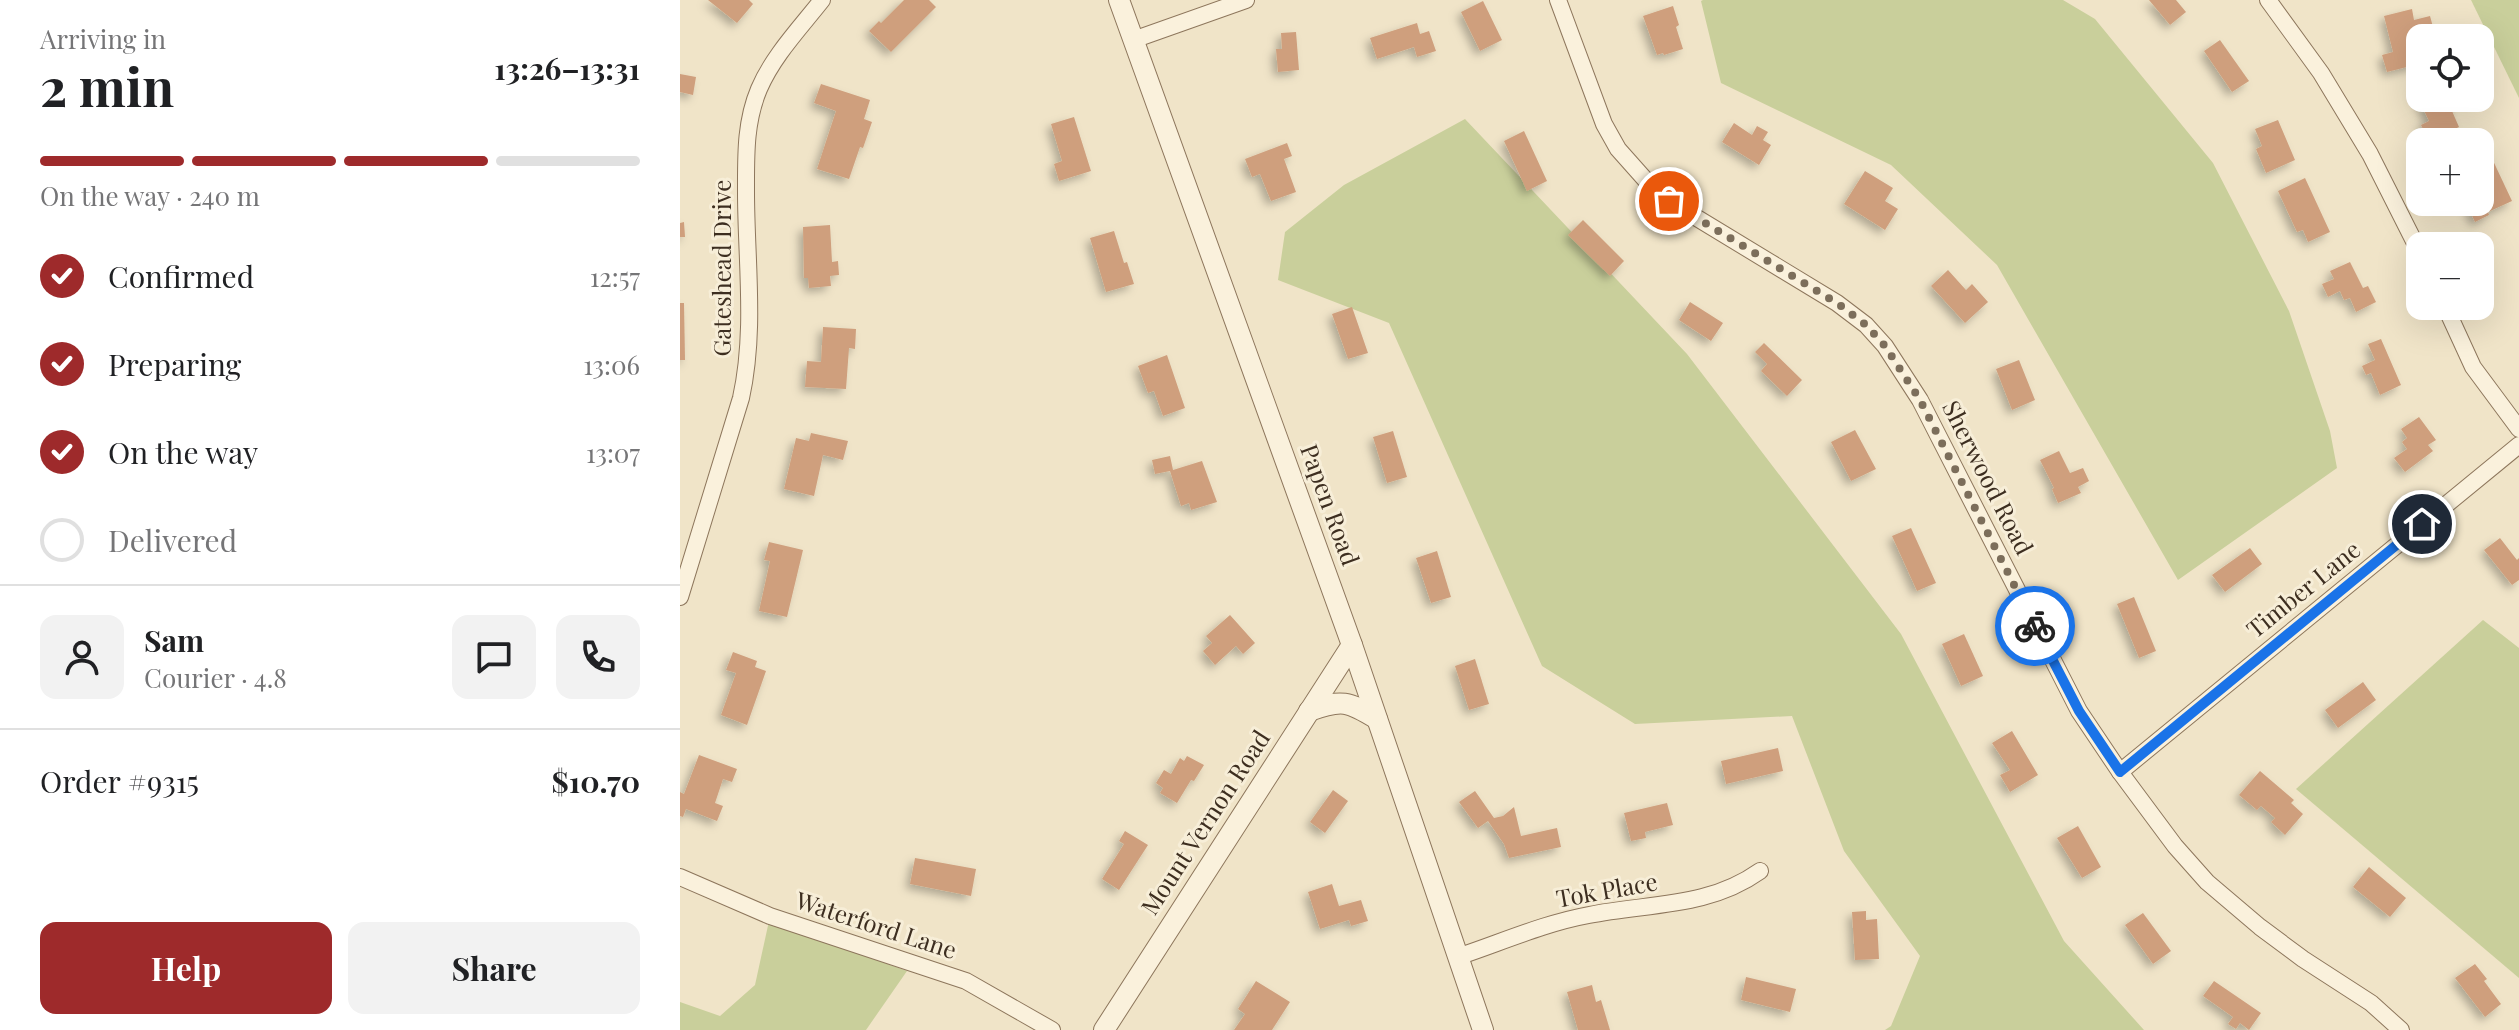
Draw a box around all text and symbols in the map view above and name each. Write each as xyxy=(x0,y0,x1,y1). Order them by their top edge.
text: Arriving in xyxy=(40,21,166,56)
map controls xyxy=(2406,24,2494,320)
button: locate xyxy=(2406,24,2494,112)
text: 13:26–13:31 xyxy=(494,48,640,88)
text: 2 min xyxy=(40,51,174,120)
button: + xyxy=(2406,128,2494,216)
pin xyxy=(1635,167,1703,235)
text: On the way · 240 m xyxy=(40,178,260,213)
icon: bag xyxy=(1647,179,1691,223)
street label: Gateshead Drive xyxy=(705,180,737,356)
button: − xyxy=(2406,232,2494,320)
icon: check xyxy=(40,254,84,298)
text: Confirmed xyxy=(108,256,254,296)
text: 12:57 xyxy=(590,259,640,294)
icon: check xyxy=(40,342,84,386)
text: Preparing xyxy=(108,344,241,384)
text: 13:06 xyxy=(583,347,640,382)
street label: Sherwood Road xyxy=(1936,395,2041,560)
icon: check xyxy=(40,430,84,474)
text: On the way xyxy=(108,432,258,472)
text: 13:07 xyxy=(586,435,640,470)
street label: Papen Road xyxy=(1294,439,1368,569)
pin xyxy=(2388,490,2456,558)
icon: home xyxy=(2400,502,2444,546)
text: Delivered xyxy=(108,520,237,560)
street label: Timber Lane xyxy=(2239,533,2366,644)
courier xyxy=(1995,586,2075,666)
icon: bike xyxy=(2013,604,2057,648)
button: person xyxy=(40,615,124,699)
button: chat xyxy=(452,615,536,699)
button: phone xyxy=(556,615,640,699)
text: Sam xyxy=(144,620,204,660)
text: Courier · 4.8 xyxy=(144,660,287,695)
street label: Mount Vernon Road xyxy=(1133,723,1276,920)
text: Order #9315 xyxy=(40,761,199,801)
text: $10.70 xyxy=(551,761,640,801)
street label: Tok Place xyxy=(1554,864,1660,914)
street label: Waterford Lane xyxy=(791,883,961,965)
button: Help xyxy=(40,922,332,1014)
button: Share xyxy=(348,922,640,1014)

